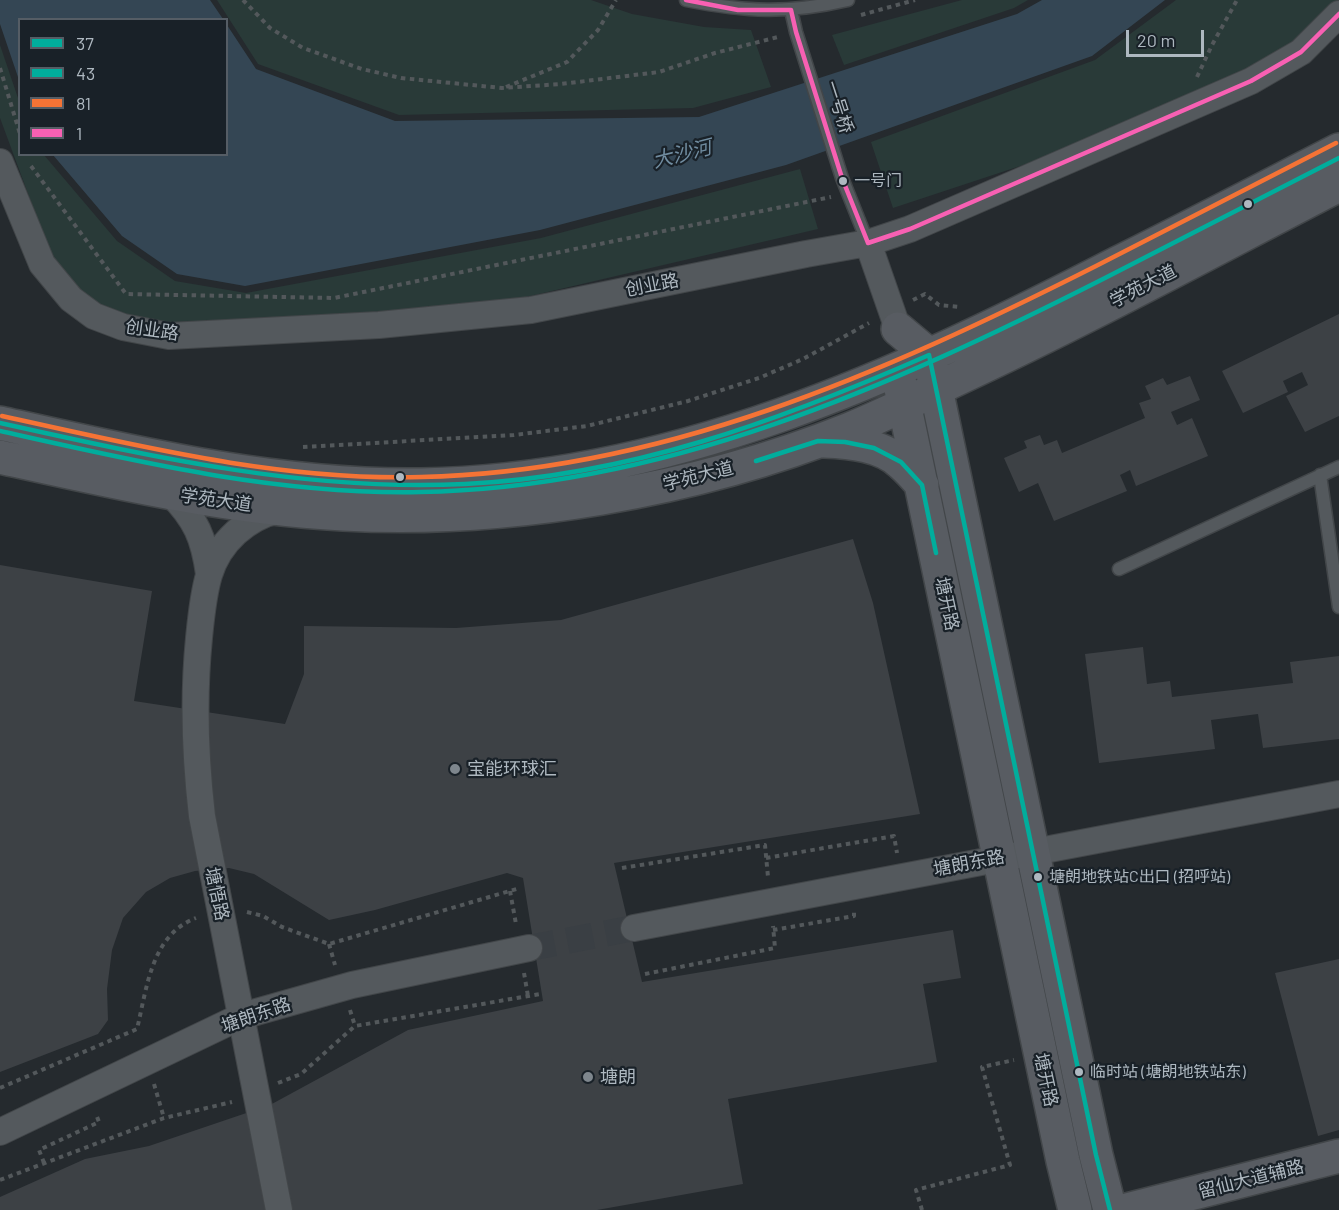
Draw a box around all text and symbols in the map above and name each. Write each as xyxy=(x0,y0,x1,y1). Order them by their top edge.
legend xyxy=(18,18,228,156)
scale bar xyxy=(1129,18,1207,56)
text: 20 m xyxy=(1137,29,1175,51)
text: 37 xyxy=(76,32,94,54)
text: 43 xyxy=(76,62,95,84)
street label: 一号桥 xyxy=(820,78,858,136)
text: 81 xyxy=(76,92,91,114)
text: 1 xyxy=(76,122,82,144)
water label: 大沙河 xyxy=(650,135,714,173)
place label: 一号门 xyxy=(854,171,902,191)
marker: 一号门 xyxy=(837,175,849,187)
unlabelled marker xyxy=(1242,198,1254,210)
street label: 学苑大道 xyxy=(1106,260,1180,312)
street label: 创业路 xyxy=(623,269,681,301)
street label: 创业路 xyxy=(124,316,180,344)
street label: 学苑大道 xyxy=(660,457,736,495)
unlabelled marker xyxy=(394,471,406,483)
street label: 学苑大道 xyxy=(179,484,253,516)
street label: 塘开路 xyxy=(931,575,963,633)
place label: 宝能环球汇 xyxy=(467,758,557,780)
marker: 宝能环球汇 xyxy=(448,762,462,776)
street label: 塘朗东路 xyxy=(932,846,1006,880)
street label: 塘悟路 xyxy=(201,865,233,923)
place label: 塘朗地铁站C出口 (招呼站) xyxy=(1049,867,1230,887)
marker: 塘朗地铁站C出口 (招呼站) xyxy=(1032,871,1044,883)
street label: 塘朗东路 xyxy=(218,993,294,1037)
street label: 塘开路 xyxy=(1030,1051,1062,1109)
place label: 临时站 (塘朗地铁站东) xyxy=(1090,1062,1246,1082)
place label: 塘朗 xyxy=(600,1066,636,1088)
marker: 临时站 (塘朗地铁站东) xyxy=(1073,1066,1085,1078)
marker: 塘朗 xyxy=(581,1070,595,1084)
street label: 留仙大道辅路 xyxy=(1196,1155,1306,1203)

